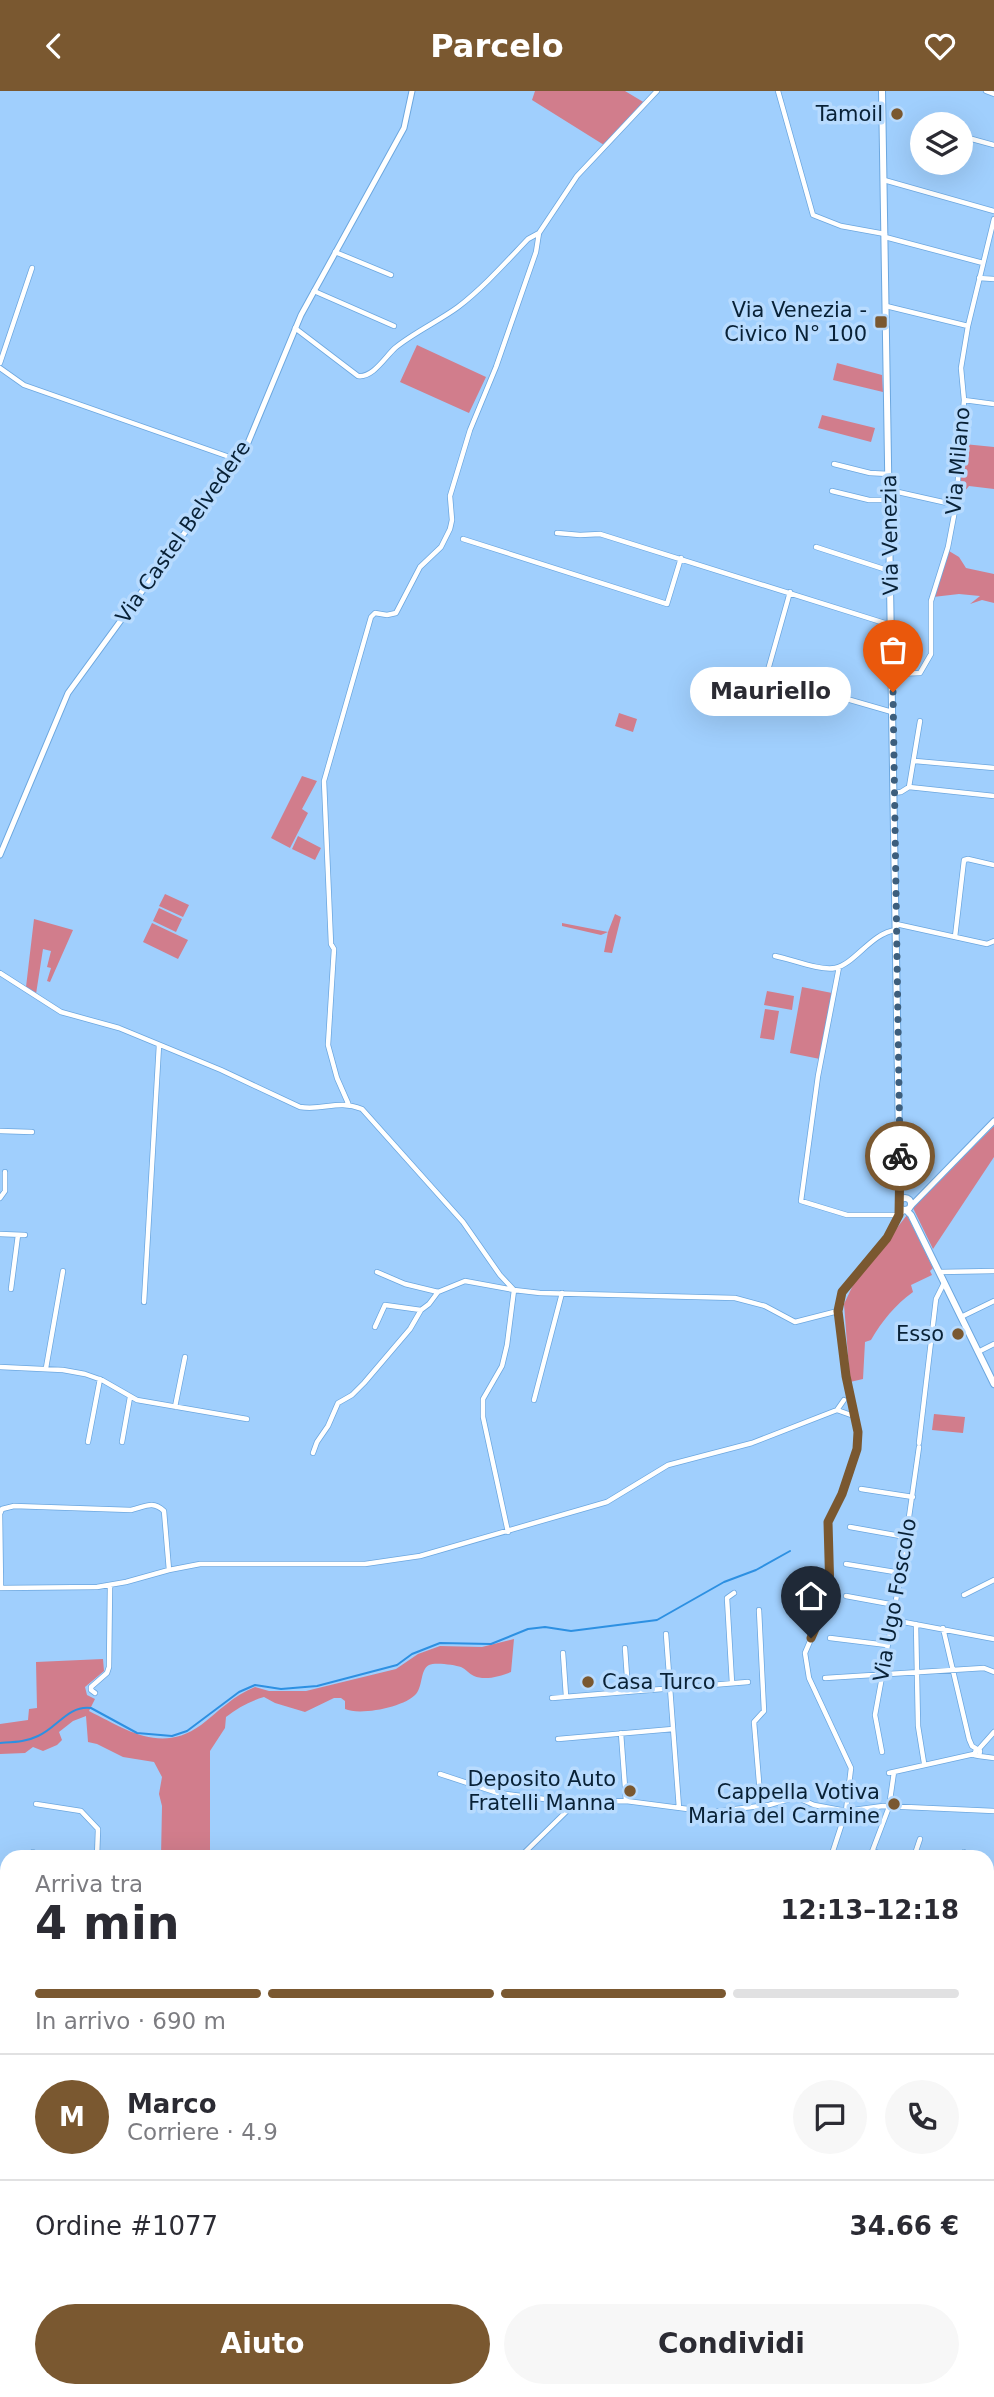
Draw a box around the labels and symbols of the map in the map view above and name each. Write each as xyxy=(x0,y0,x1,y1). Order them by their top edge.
place label: Tamoil xyxy=(815,102,883,126)
marker: Tamoil xyxy=(889,106,905,122)
place label: Via Venezia - Civico N° 100 xyxy=(724,298,867,346)
marker: Via Venezia - Civico N° 100 xyxy=(873,314,889,330)
street label: Via Milano xyxy=(941,406,975,516)
street label: Via Castel Belvedere xyxy=(111,436,255,628)
street label: Via Venezia xyxy=(877,474,903,596)
pin xyxy=(863,620,923,692)
callout: Mauriello xyxy=(690,667,851,717)
courier xyxy=(865,1121,935,1191)
place label: Esso xyxy=(896,1322,944,1346)
marker: Esso xyxy=(950,1326,966,1342)
street label: Via Ugo Foscolo xyxy=(869,1516,921,1684)
pin xyxy=(781,1566,841,1638)
place label: Casa Turco xyxy=(602,1670,716,1694)
marker: Casa Turco xyxy=(580,1674,596,1690)
place label: Deposito Auto Fratelli Manna xyxy=(467,1767,616,1815)
place label: Cappella Votiva Maria del Carmine xyxy=(688,1780,880,1828)
marker: Deposito Auto Fratelli Manna xyxy=(622,1783,638,1799)
marker: Cappella Votiva Maria del Carmine xyxy=(886,1796,902,1812)

